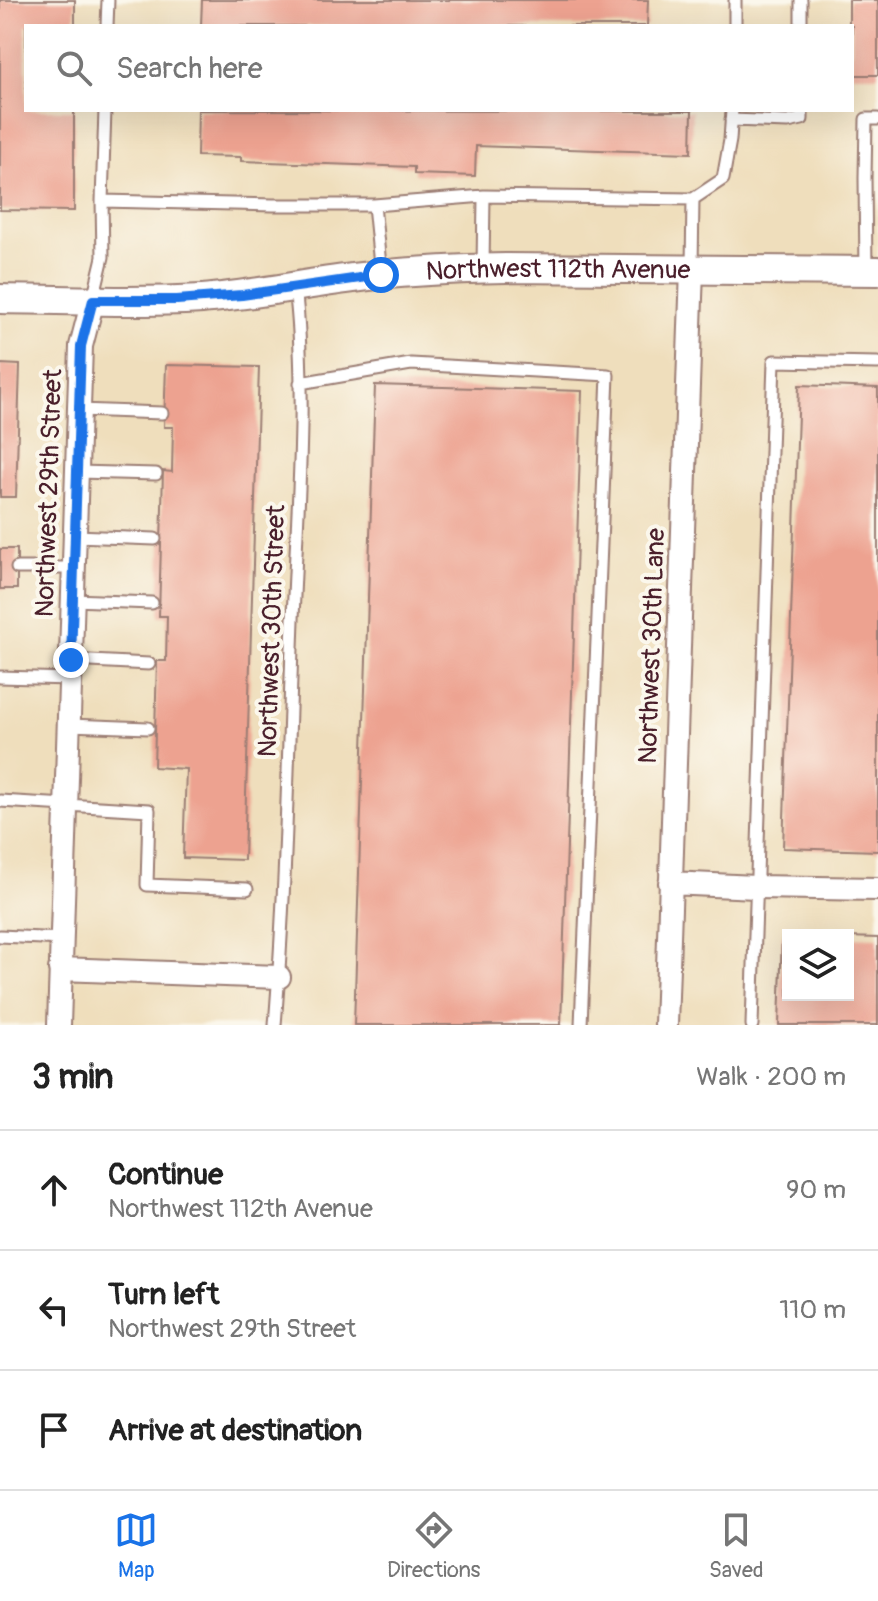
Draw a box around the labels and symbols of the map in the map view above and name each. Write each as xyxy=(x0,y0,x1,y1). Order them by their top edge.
street label: Northwest 112th Avenue xyxy=(425,253,691,288)
route start xyxy=(363,257,399,293)
street label: Northwest 29th Street xyxy=(29,368,69,618)
street label: Northwest 30th Street xyxy=(252,504,292,758)
street label: Northwest 30th Lane xyxy=(632,528,672,764)
route end xyxy=(53,642,89,678)

